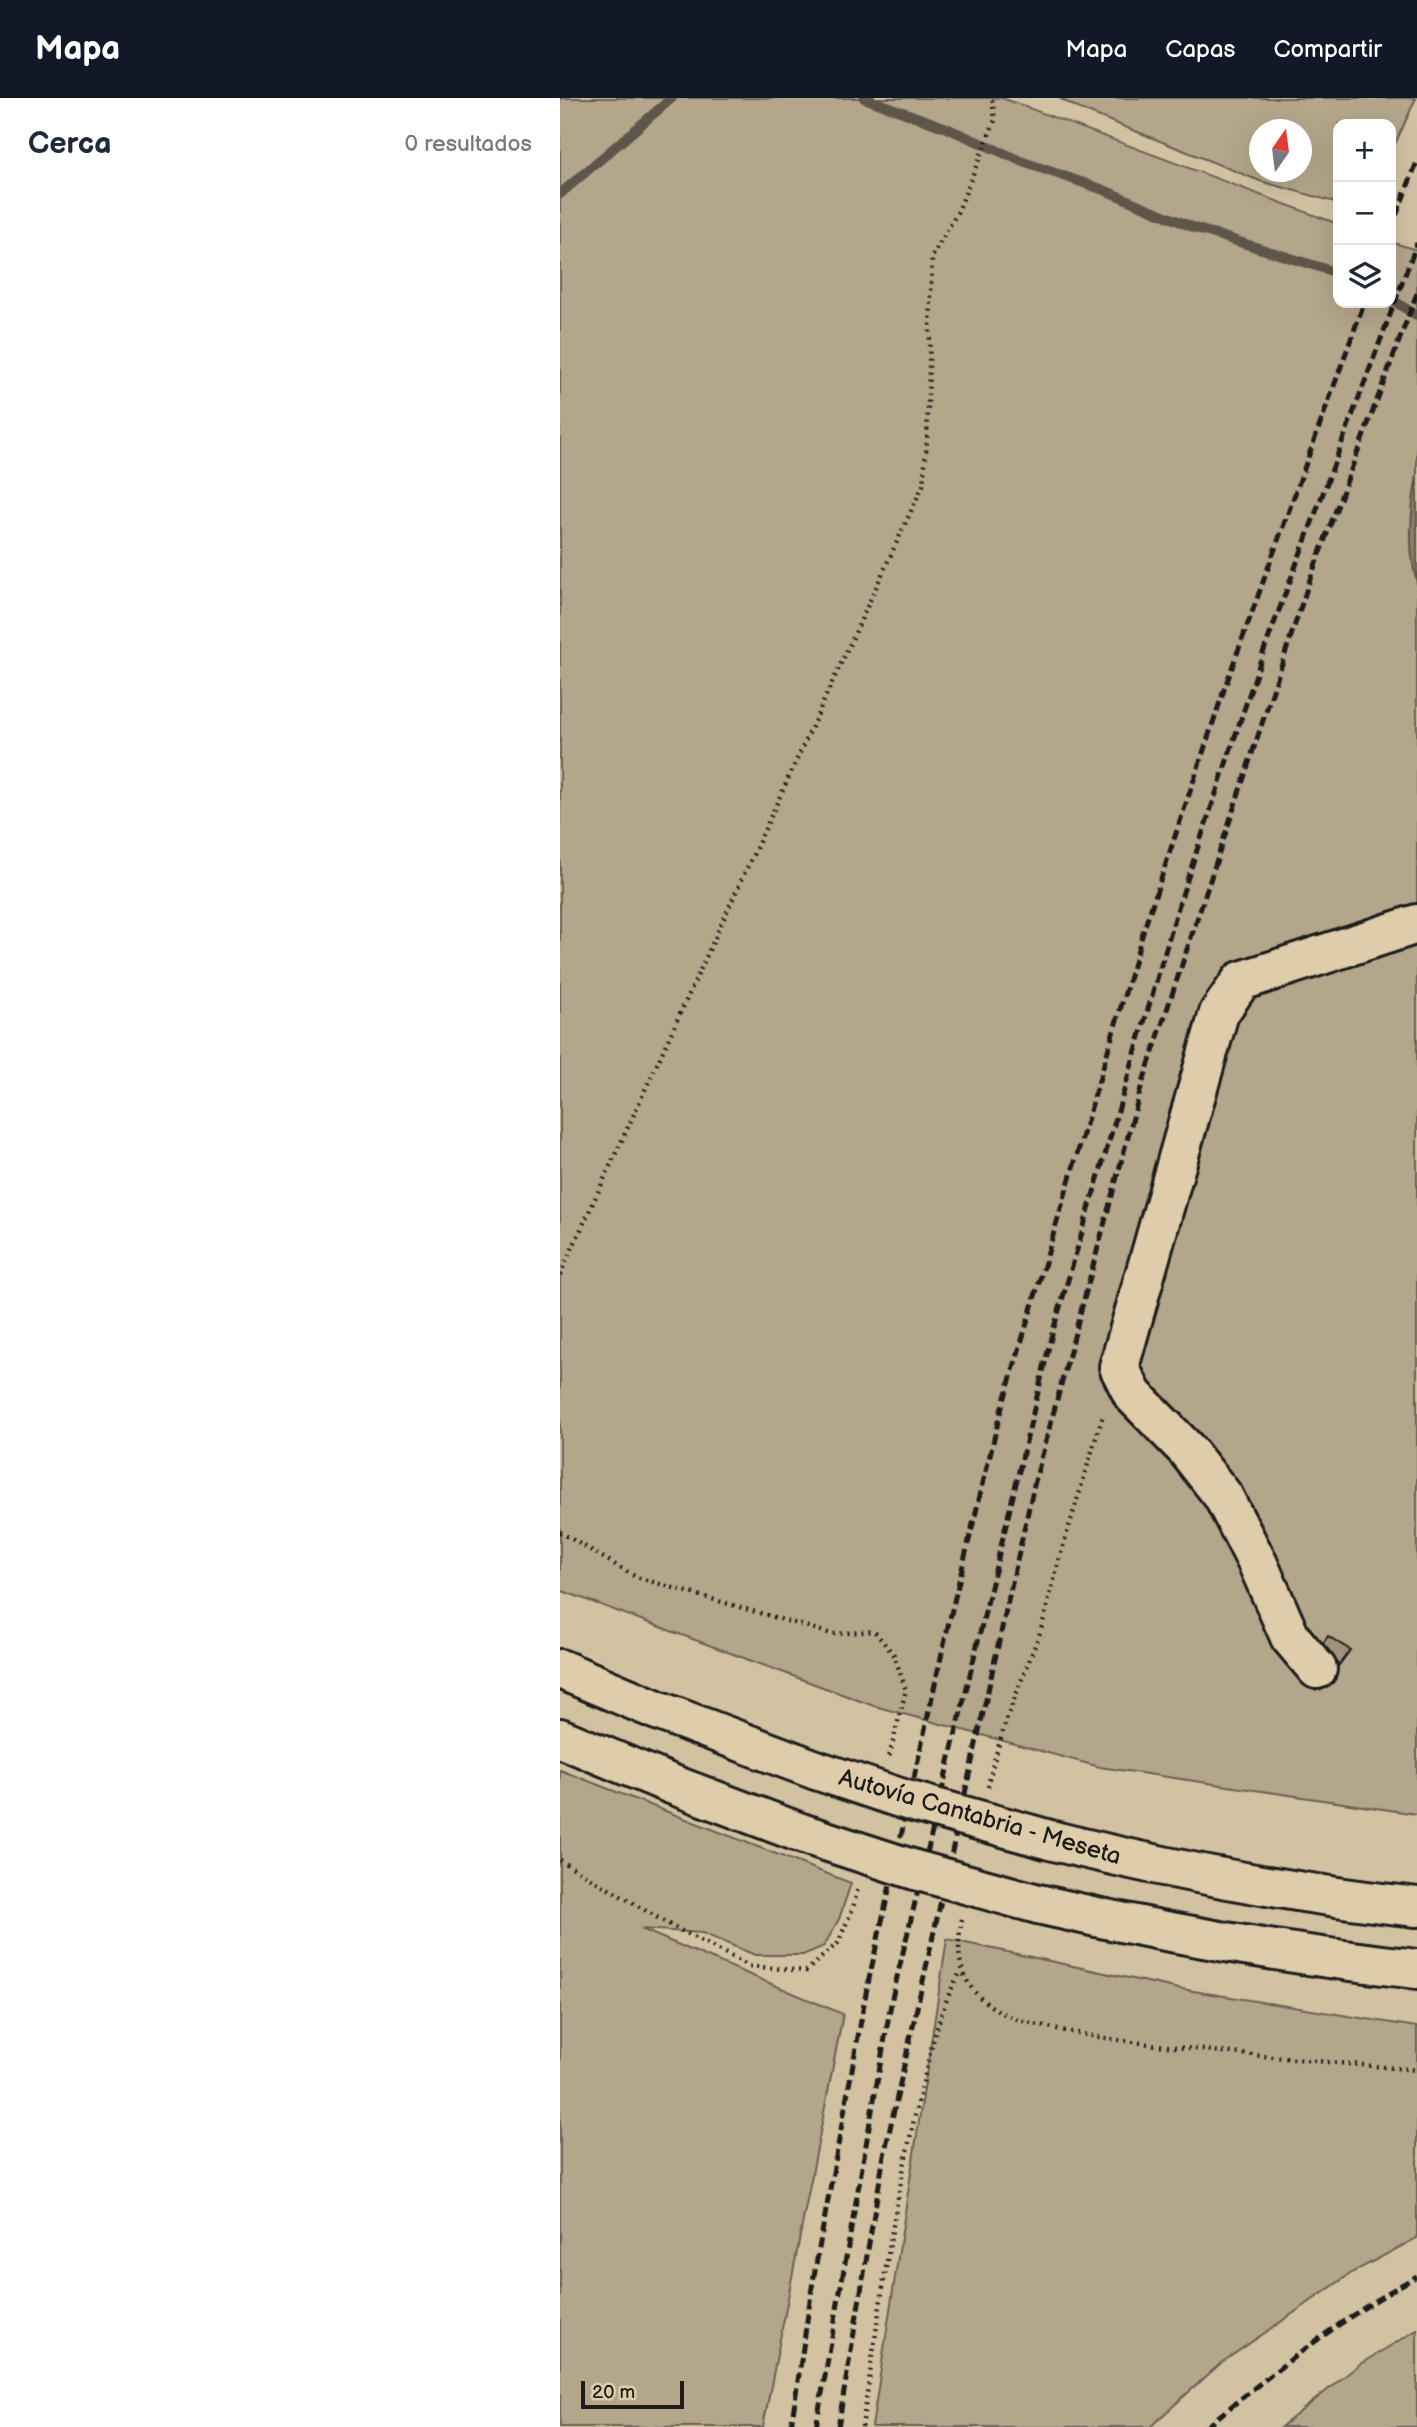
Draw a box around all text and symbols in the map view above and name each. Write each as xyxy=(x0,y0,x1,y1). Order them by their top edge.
text: Mapa xyxy=(35,29,120,69)
text: Mapa xyxy=(1066,35,1127,64)
text: Capas xyxy=(1165,35,1235,64)
text: Compartir xyxy=(1273,35,1382,64)
north arrow xyxy=(1249,119,1312,182)
map controls xyxy=(1333,119,1396,308)
button: + xyxy=(1333,119,1396,182)
text: Cerca xyxy=(28,126,111,162)
text: 0 resultados xyxy=(404,130,532,158)
button: − xyxy=(1333,182,1396,245)
button: layers xyxy=(1333,245,1396,308)
street label: Autovía Cantabria - Meseta xyxy=(836,1763,1124,1871)
scale bar xyxy=(581,2378,684,2410)
text: 20 m xyxy=(592,2381,635,2404)

